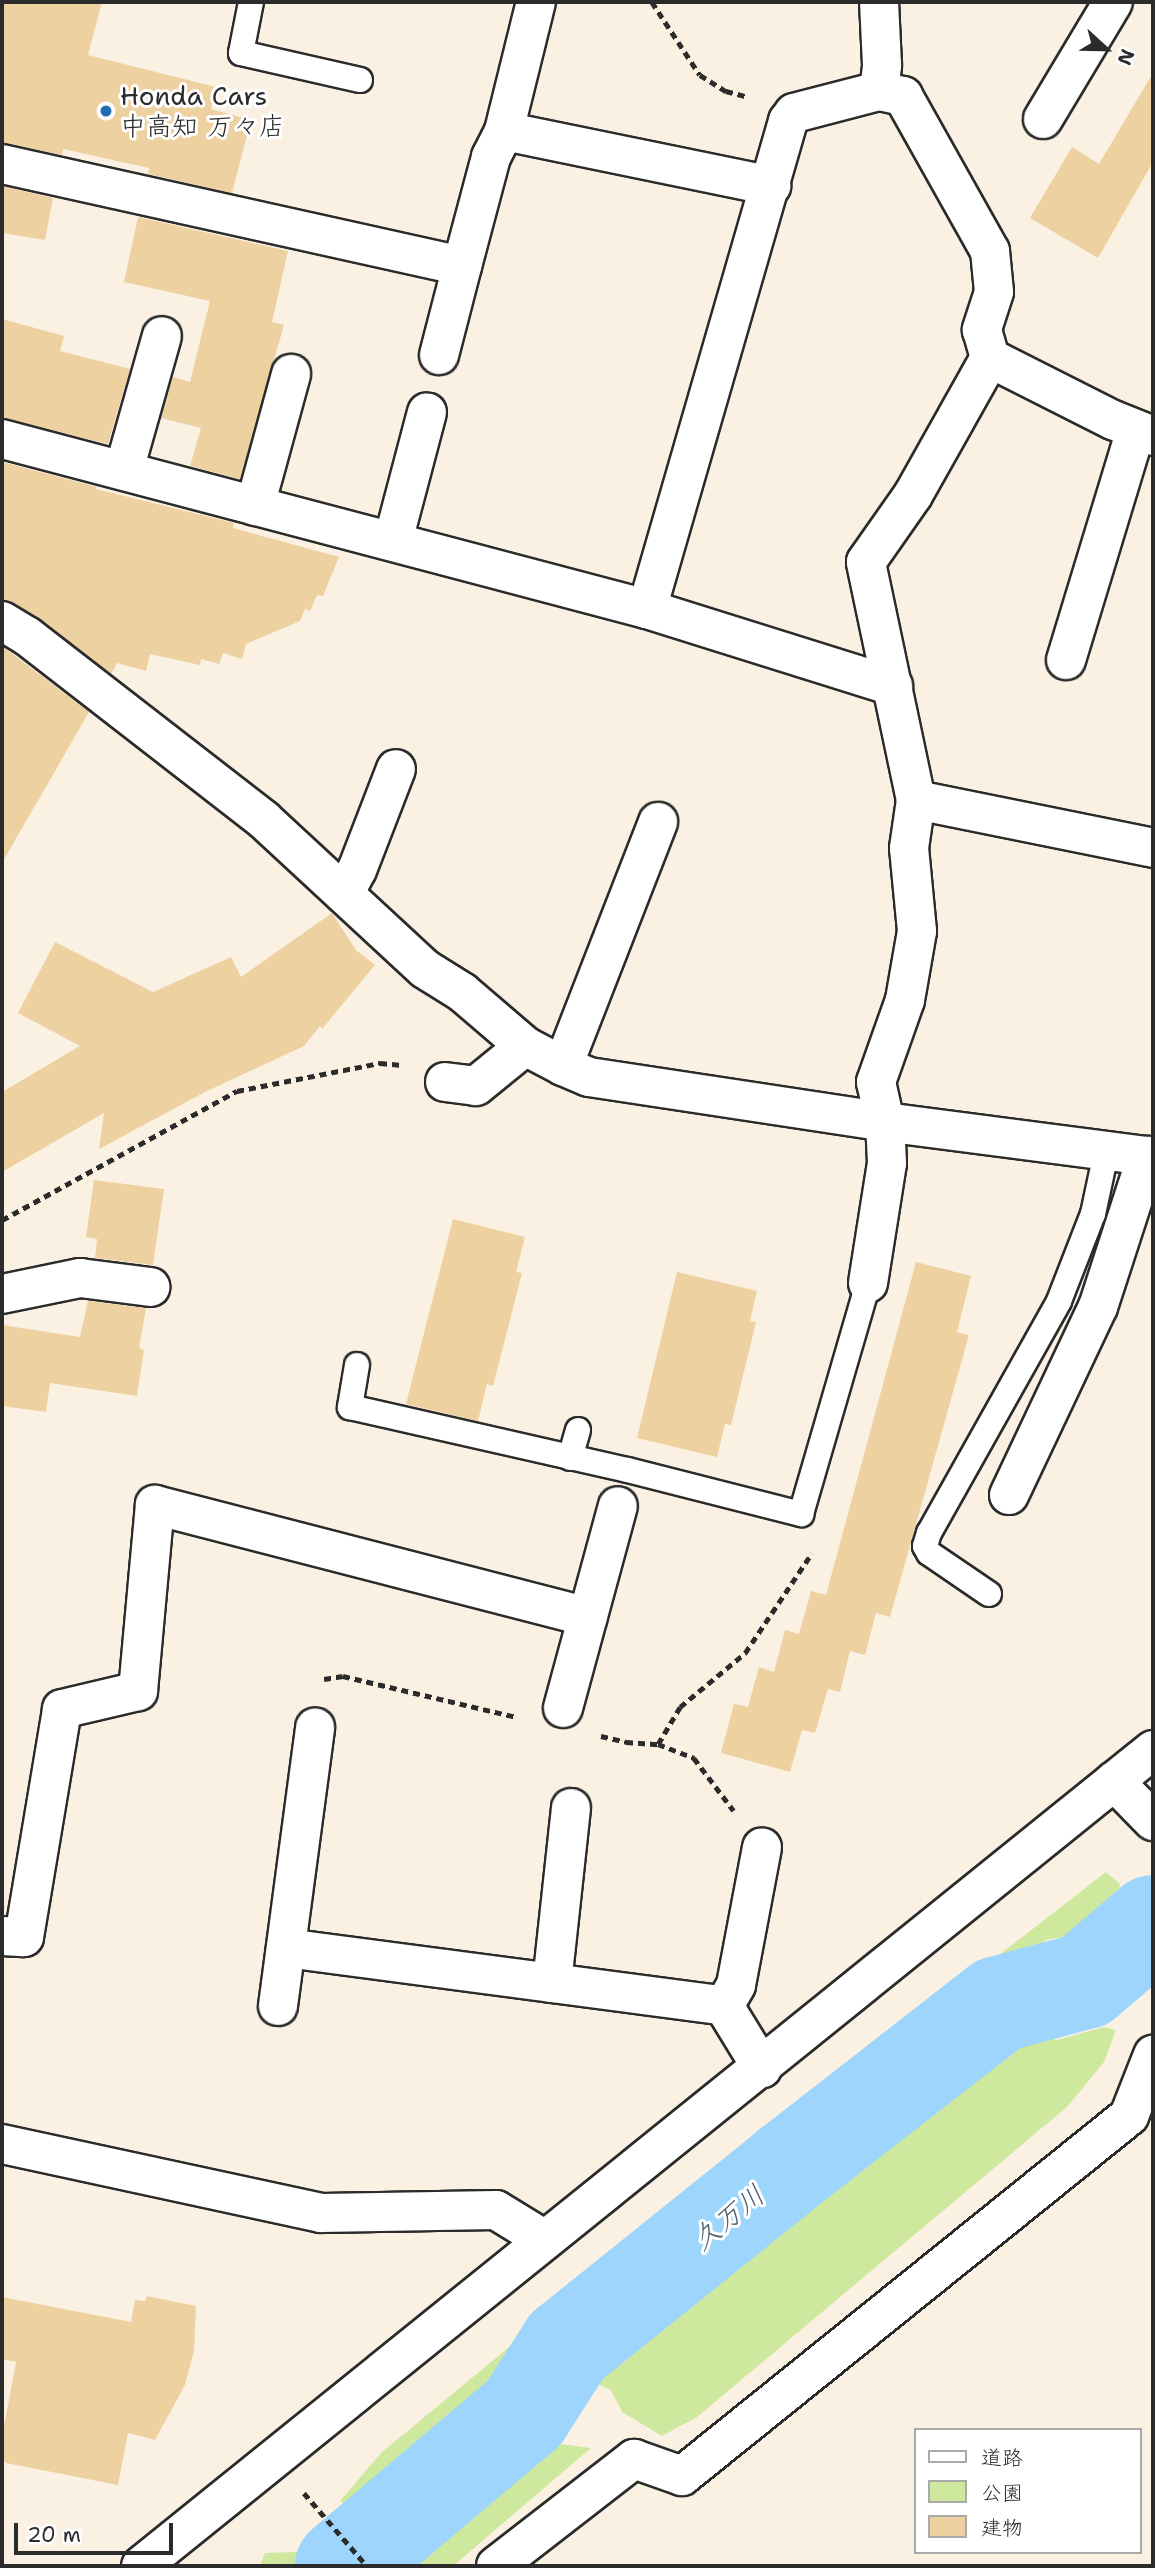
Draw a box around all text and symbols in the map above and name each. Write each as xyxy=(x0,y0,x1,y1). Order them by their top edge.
north arrow xyxy=(1071,14,1141,84)
text: N xyxy=(1112,45,1140,69)
place label: Honda Cars 中高知 万々店 xyxy=(120,80,285,142)
marker: Honda Cars 中高知 万々店 xyxy=(98,103,114,119)
water label: 久万川 xyxy=(685,2178,771,2256)
legend xyxy=(914,2428,1141,2554)
text: 道路 xyxy=(981,2444,1023,2472)
text: 公園 xyxy=(981,2479,1023,2507)
scale bar xyxy=(18,2508,177,2552)
text: 建物 xyxy=(981,2514,1023,2542)
text: 20 m xyxy=(27,2521,81,2549)

